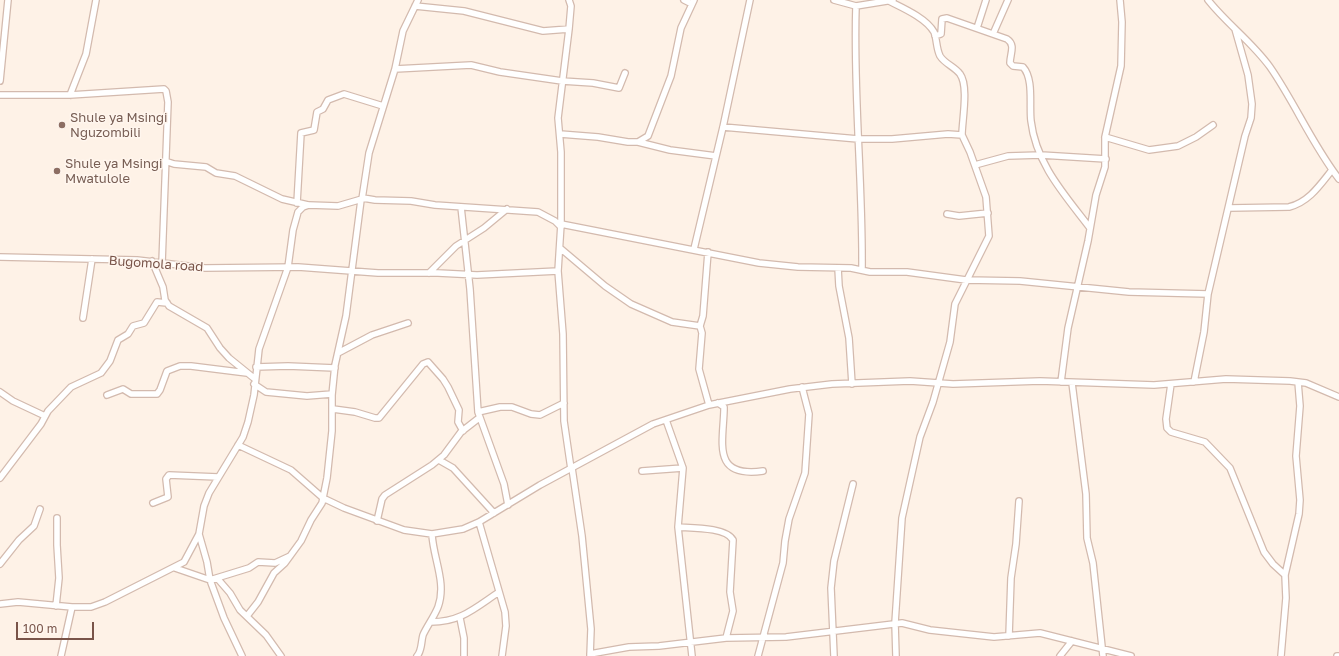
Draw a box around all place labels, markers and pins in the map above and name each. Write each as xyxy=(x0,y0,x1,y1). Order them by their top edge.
place label: Shule ya Msingi Nguzombili xyxy=(70,110,168,141)
marker: Shule ya Msingi Nguzombili xyxy=(57,120,67,130)
place label: Shule ya Msingi Mwatulole xyxy=(65,156,163,187)
marker: Shule ya Msingi Mwatulole xyxy=(52,166,62,176)

